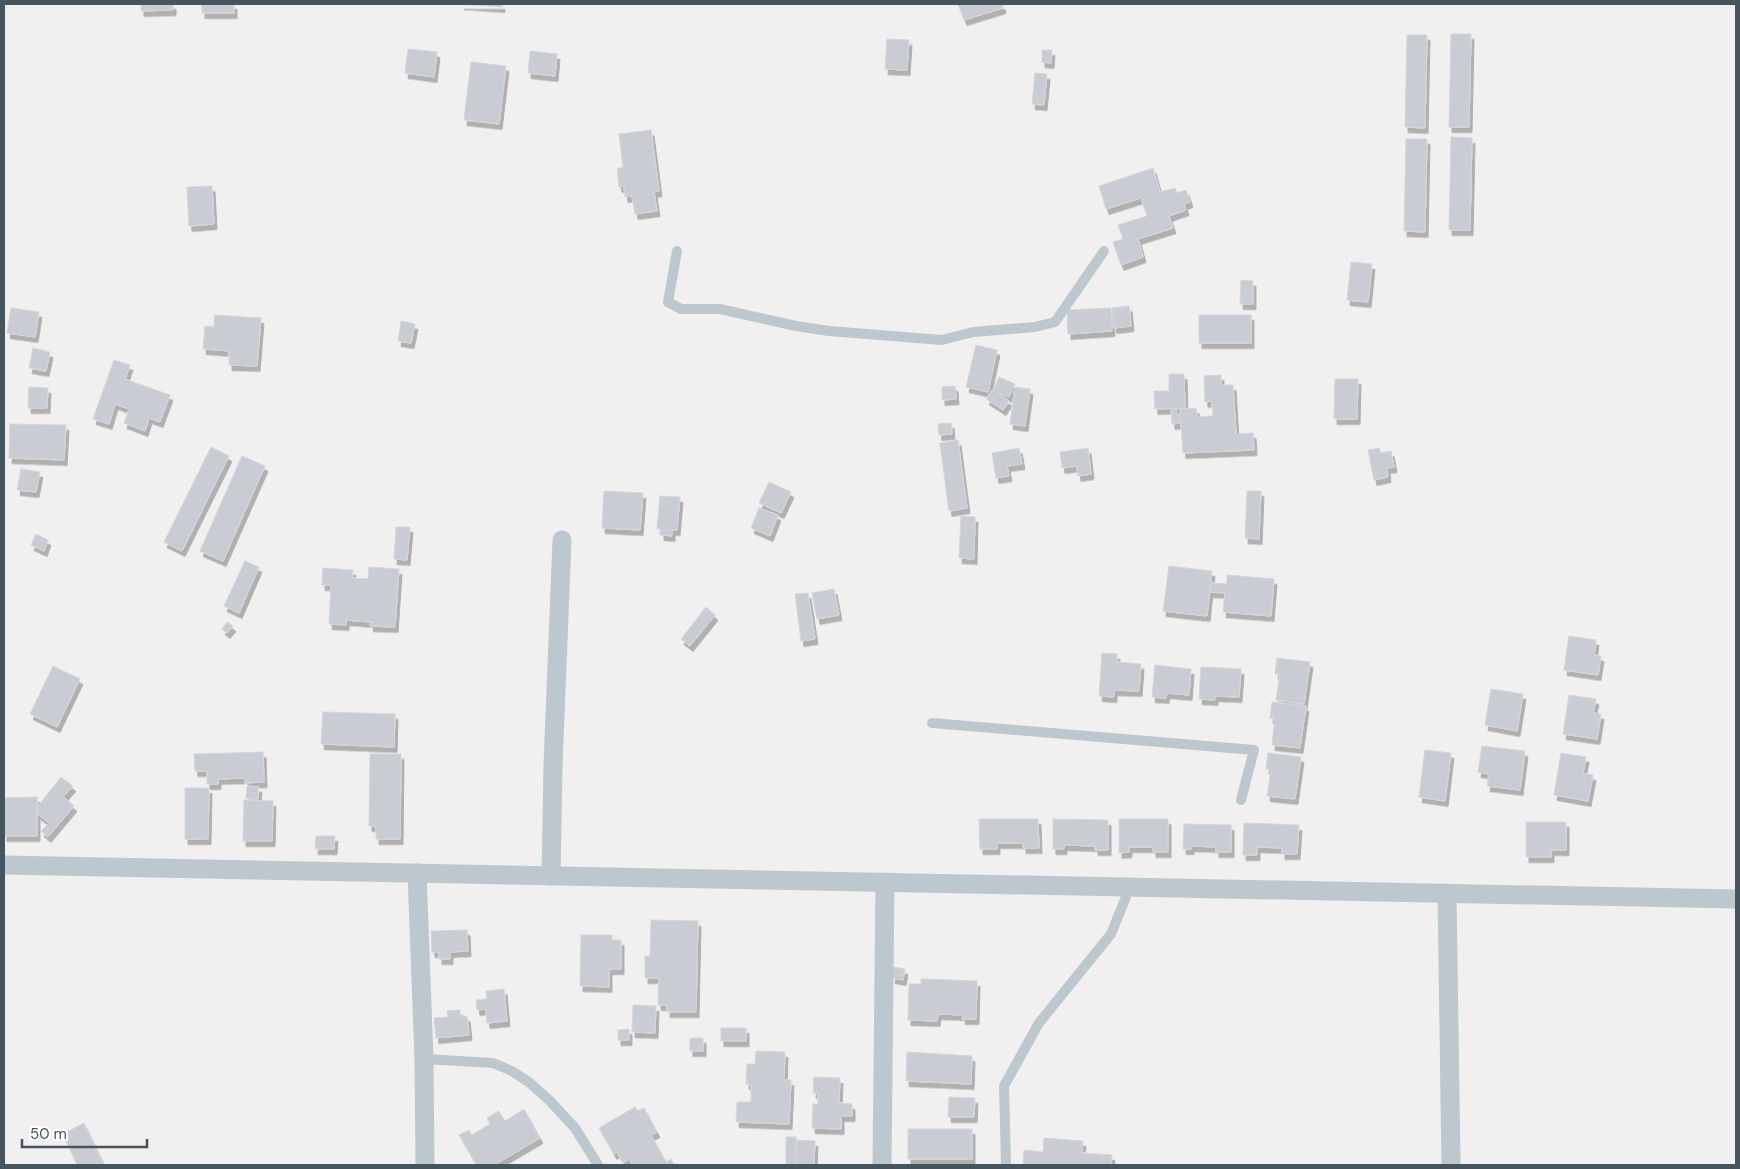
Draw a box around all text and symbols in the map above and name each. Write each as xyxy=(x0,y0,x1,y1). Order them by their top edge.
scale bar xyxy=(22,1116,148,1148)
text: 50 m xyxy=(30,1124,67,1144)

